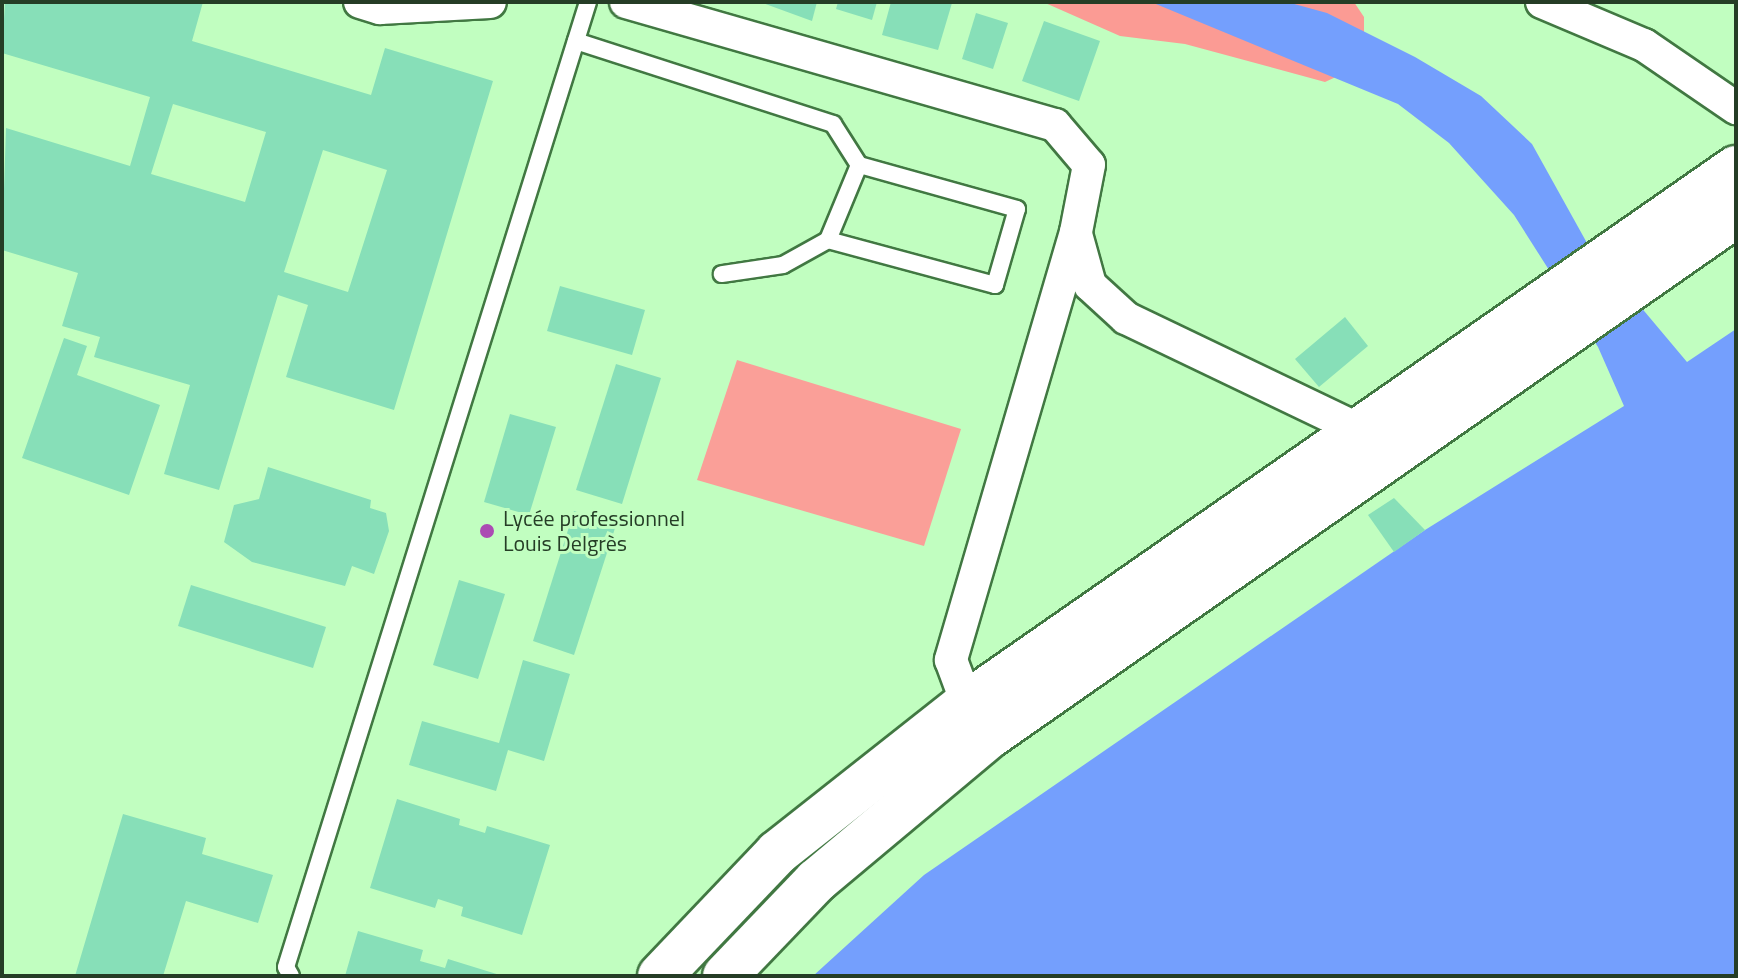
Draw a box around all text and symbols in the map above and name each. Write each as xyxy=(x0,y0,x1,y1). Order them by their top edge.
place label: Lycée professionnel Louis Delgrès xyxy=(503,505,685,556)
marker: Lycée professionnel Louis Delgrès xyxy=(478,522,496,540)

